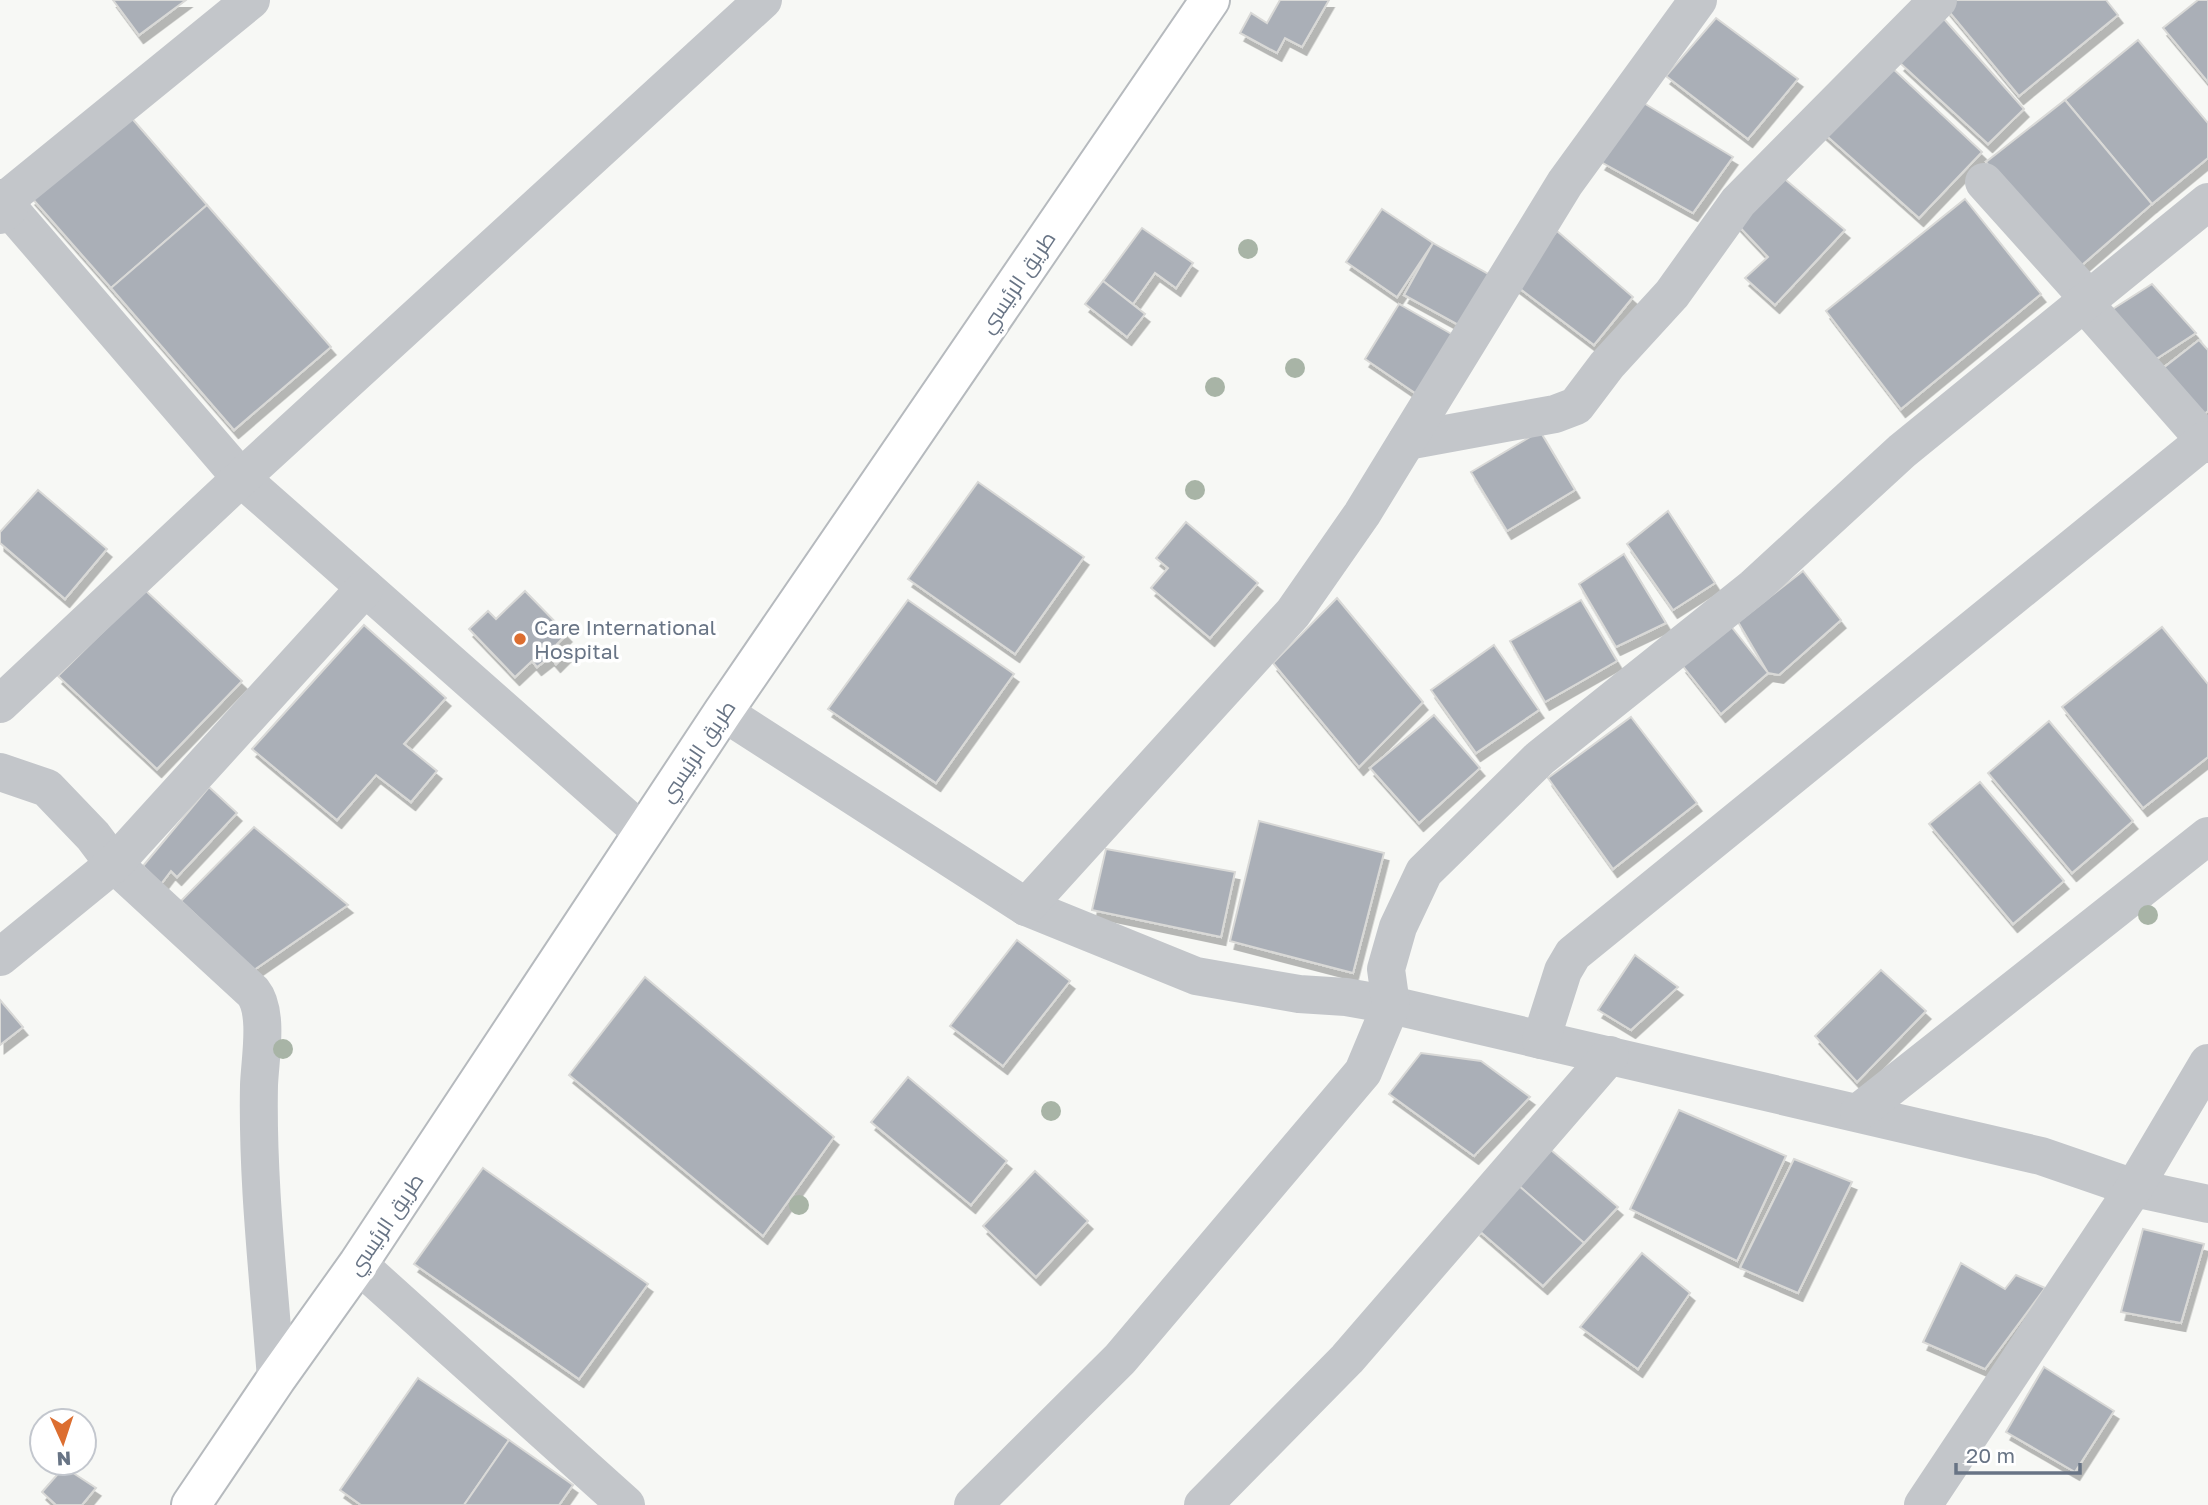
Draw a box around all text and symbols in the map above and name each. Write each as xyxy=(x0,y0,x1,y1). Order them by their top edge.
street label: طريق الرئيسي xyxy=(973,226,1063,340)
place label: Care International Hospital xyxy=(534,614,716,664)
marker: Care International Hospital xyxy=(512,631,528,647)
street label: طريق الرئيسي xyxy=(653,695,743,809)
street label: طريق الرئيسي xyxy=(341,1168,431,1282)
north arrow xyxy=(28,1407,98,1477)
scale bar xyxy=(1956,1432,2080,1476)
text: 20 m xyxy=(1966,1442,2015,1468)
text: N xyxy=(56,1448,72,1471)

